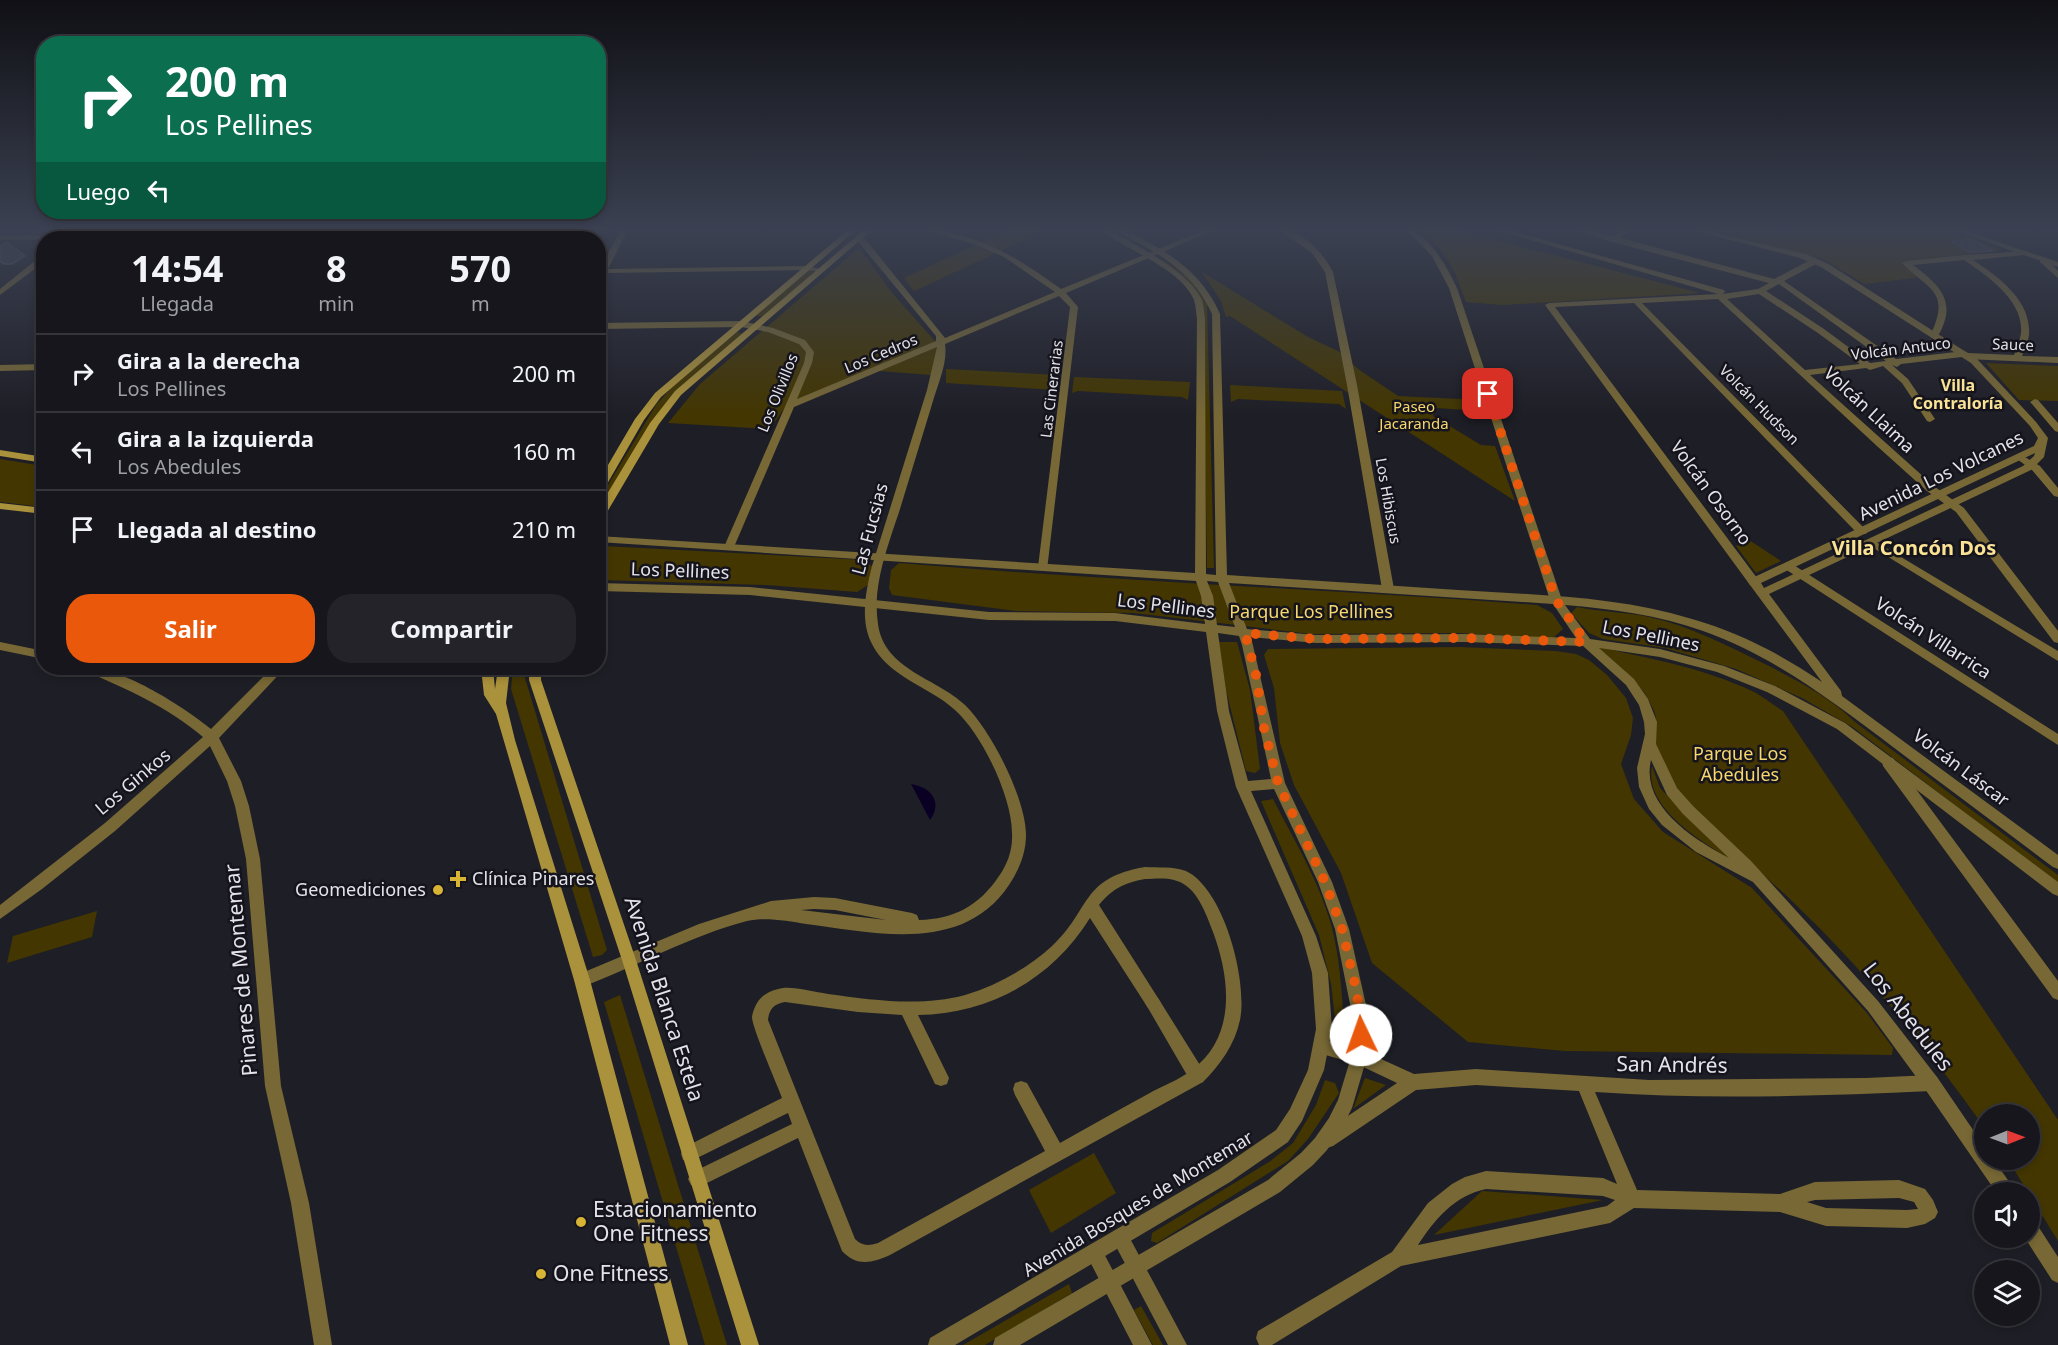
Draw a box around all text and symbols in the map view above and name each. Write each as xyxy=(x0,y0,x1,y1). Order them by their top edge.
text: 200 m xyxy=(165,52,289,109)
icon: right xyxy=(66,60,144,138)
text: Los Pellines xyxy=(165,106,313,143)
icon: left xyxy=(142,174,175,207)
text: Luego xyxy=(66,176,130,206)
text: 14:54 xyxy=(131,244,223,293)
text: 8 xyxy=(326,244,347,293)
text: 570 xyxy=(449,244,511,293)
text: Llegada xyxy=(140,290,214,317)
text: min xyxy=(318,290,354,317)
text: m xyxy=(471,290,490,317)
street label: Los Cedros xyxy=(841,329,920,377)
street label: Volcán Antuco xyxy=(1850,332,1952,364)
street label: Sauce xyxy=(1992,333,2034,355)
street label: Las Cinerarias xyxy=(1035,339,1067,439)
text: Gira a la derecha xyxy=(117,345,301,375)
street label: Los Olivillos xyxy=(752,350,802,435)
icon: right xyxy=(66,357,99,390)
text: 200 m xyxy=(512,358,576,388)
street label: Volcán Hudson xyxy=(1715,360,1804,449)
street label: Volcán Llaima xyxy=(1819,361,1920,458)
pin xyxy=(1462,368,1513,419)
district label: Villa Contraloría xyxy=(1913,374,2003,414)
text: Los Pellines xyxy=(117,375,226,402)
icon: arrive xyxy=(1471,377,1504,410)
park label: Paseo Jacaranda xyxy=(1377,396,1449,433)
text: Gira a la izquierda xyxy=(117,423,314,453)
street label: Avenida Los Volcanes xyxy=(1854,425,2027,525)
icon: left xyxy=(66,435,99,468)
street label: Volcán Osorno xyxy=(1666,435,1758,549)
text: 160 m xyxy=(512,436,576,466)
text: Los Abedules xyxy=(117,453,241,480)
street label: Los Hibiscus xyxy=(1372,456,1406,545)
street label: Las Fucsias xyxy=(845,480,893,577)
icon: arrive xyxy=(66,513,99,546)
text: Llegada al destino xyxy=(117,514,317,544)
text: 210 m xyxy=(512,514,576,544)
district label: Villa Concón Dos xyxy=(1832,534,1996,561)
street label: Los Pellines xyxy=(630,556,730,584)
street label: Los Pellines xyxy=(1116,587,1216,623)
street label: Volcán Villarrica xyxy=(1871,591,1996,684)
button: Salir xyxy=(66,594,315,663)
button: Compartir xyxy=(327,594,576,663)
park label: Parque Los Pellines xyxy=(1229,599,1393,623)
street label: Los Pellines xyxy=(1601,614,1702,656)
street label: Volcán Láscar xyxy=(1909,723,2015,812)
park label: Parque Los Abedules xyxy=(1693,741,1787,786)
street label: Los Ginkos xyxy=(90,743,175,820)
street label: Pinares de Montemar xyxy=(217,862,263,1077)
place label: Clínica Pinares xyxy=(472,866,594,890)
marker: Clínica Pinares xyxy=(449,870,467,888)
place label: Geomediciones xyxy=(295,877,426,901)
marker: Geomediciones xyxy=(431,883,445,897)
street label: Avenida Blanca Estela xyxy=(619,893,711,1105)
street label: Los Abedules xyxy=(1858,956,1960,1076)
position arrow xyxy=(1329,1003,1393,1067)
street label: San Andrés xyxy=(1616,1049,1728,1079)
north arrow xyxy=(1974,1104,2040,1170)
map controls xyxy=(1974,1104,2040,1326)
street label: Avenida Bosques de Montemar xyxy=(1018,1124,1258,1282)
button: sound xyxy=(1974,1182,2040,1248)
place label: Estacionamiento One Fitness xyxy=(593,1195,757,1247)
marker: Estacionamiento One Fitness xyxy=(574,1215,588,1229)
place label: One Fitness xyxy=(553,1259,669,1287)
button: layers xyxy=(1974,1260,2040,1326)
marker: One Fitness xyxy=(534,1267,548,1281)

